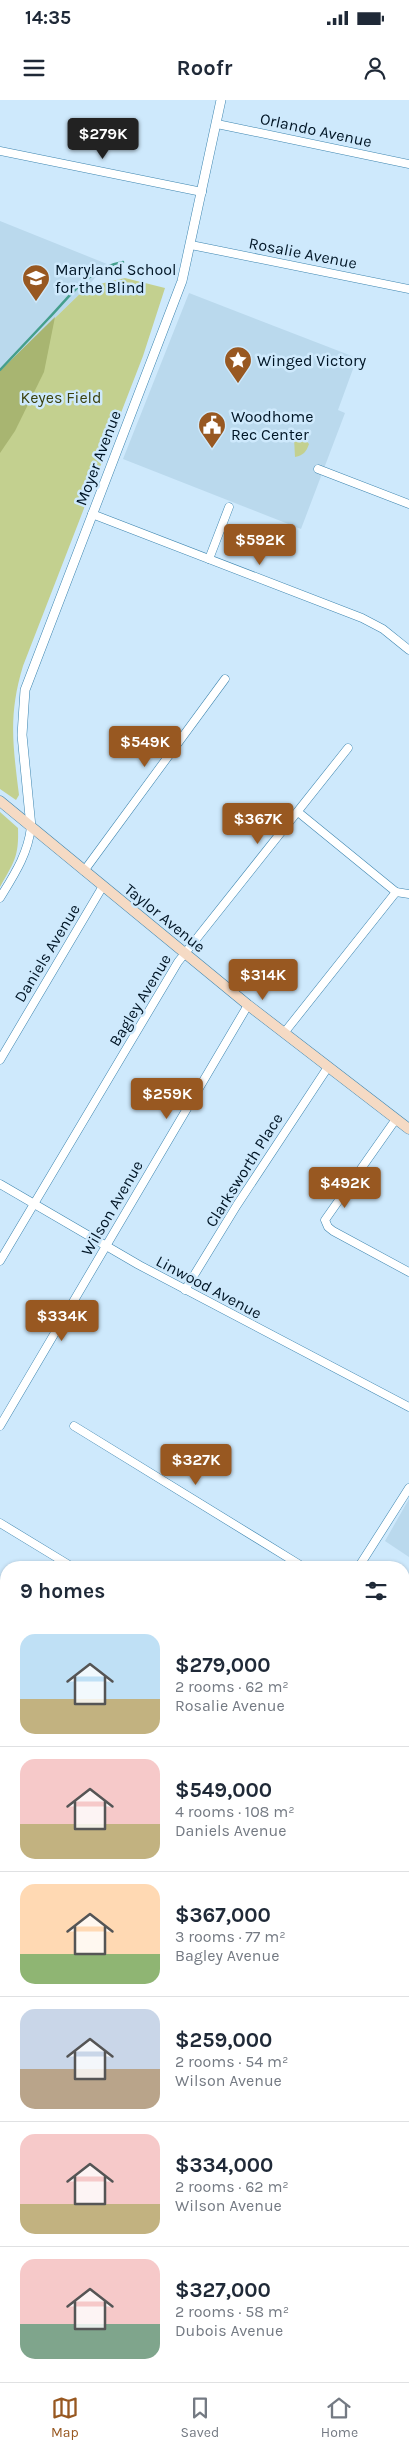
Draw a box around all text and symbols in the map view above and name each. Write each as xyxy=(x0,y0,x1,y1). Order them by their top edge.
text: 14:35 xyxy=(25,7,71,29)
icon: menu xyxy=(20,54,48,82)
icon: person xyxy=(361,54,389,82)
text: Roofr xyxy=(177,55,232,81)
street label: Orlando Avenue xyxy=(258,109,374,151)
pin: $279K xyxy=(68,118,138,160)
text: $279K xyxy=(79,124,127,143)
street label: Rosalie Avenue xyxy=(247,233,359,273)
place label: Maryland School for the Blind xyxy=(55,260,176,297)
school or university icon: Maryland School for the Blind xyxy=(21,263,51,302)
place icon: Winged Victory xyxy=(223,345,253,384)
place label: Winged Victory xyxy=(257,351,367,370)
park label: Keyes Field xyxy=(20,388,102,407)
place label: Woodhome Rec Center xyxy=(231,407,313,444)
street label: Moyer Avenue xyxy=(71,408,125,508)
public building icon: Woodhome Rec Center xyxy=(197,410,227,449)
pin: $592K xyxy=(225,524,295,566)
text: $592K xyxy=(235,530,285,549)
pin: $549K xyxy=(110,726,180,768)
text: $549K xyxy=(120,732,170,751)
pin: $367K xyxy=(223,802,293,845)
text: $367K xyxy=(233,809,283,828)
street label: Taylor Avenue xyxy=(121,880,209,956)
street label: Daniels Avenue xyxy=(10,900,84,1006)
street label: Bagley Avenue xyxy=(105,950,175,1050)
pin: $314K xyxy=(228,958,298,1001)
text: $314K xyxy=(240,965,286,984)
pin: $259K xyxy=(132,1078,202,1120)
text: $259K xyxy=(142,1084,192,1103)
street label: Clarksworth Place xyxy=(201,1110,287,1230)
street label: Wilson Avenue xyxy=(77,1157,147,1259)
pin: $492K xyxy=(310,1166,380,1209)
text: $492K xyxy=(320,1173,370,1192)
street label: Linwood Avenue xyxy=(153,1251,265,1323)
pin: $334K xyxy=(27,1300,97,1342)
text: $334K xyxy=(37,1306,87,1325)
pin: $327K xyxy=(161,1444,231,1486)
text: $327K xyxy=(171,1450,221,1469)
icon: filters xyxy=(362,1577,390,1605)
text: 9 homes xyxy=(20,1579,105,1603)
text: $279,000 xyxy=(175,1653,271,1677)
icon: home xyxy=(60,1654,120,1714)
text: 2 rooms · 62 m² xyxy=(175,1677,289,1696)
text: Rosalie Avenue xyxy=(175,1696,285,1715)
text: $549,000 xyxy=(175,1778,272,1802)
icon: home xyxy=(60,1779,120,1839)
text: 4 rooms · 108 m² xyxy=(175,1802,295,1821)
text: Daniels Avenue xyxy=(175,1821,286,1840)
text: $367,000 xyxy=(175,1903,271,1927)
icon: home xyxy=(60,1904,120,1964)
text: 3 rooms · 77 m² xyxy=(175,1927,286,1946)
text: Bagley Avenue xyxy=(175,1946,279,1965)
text: $259,000 xyxy=(175,2028,272,2052)
icon: home xyxy=(60,2029,120,2089)
text: 2 rooms · 54 m² xyxy=(175,2052,288,2071)
text: Wilson Avenue xyxy=(175,2071,282,2090)
text: $334,000 xyxy=(175,2153,273,2177)
icon: home xyxy=(60,2154,120,2214)
text: 2 rooms · 62 m² xyxy=(175,2177,289,2196)
text: Wilson Avenue xyxy=(175,2196,282,2215)
text: $327,000 xyxy=(175,2278,271,2302)
icon: home xyxy=(60,2279,120,2339)
text: 2 rooms · 58 m² xyxy=(175,2302,289,2321)
text: Dubois Avenue xyxy=(175,2321,283,2340)
tab: Map xyxy=(51,2394,79,2441)
tab: Saved xyxy=(180,2394,219,2441)
tab: Home xyxy=(321,2394,358,2441)

